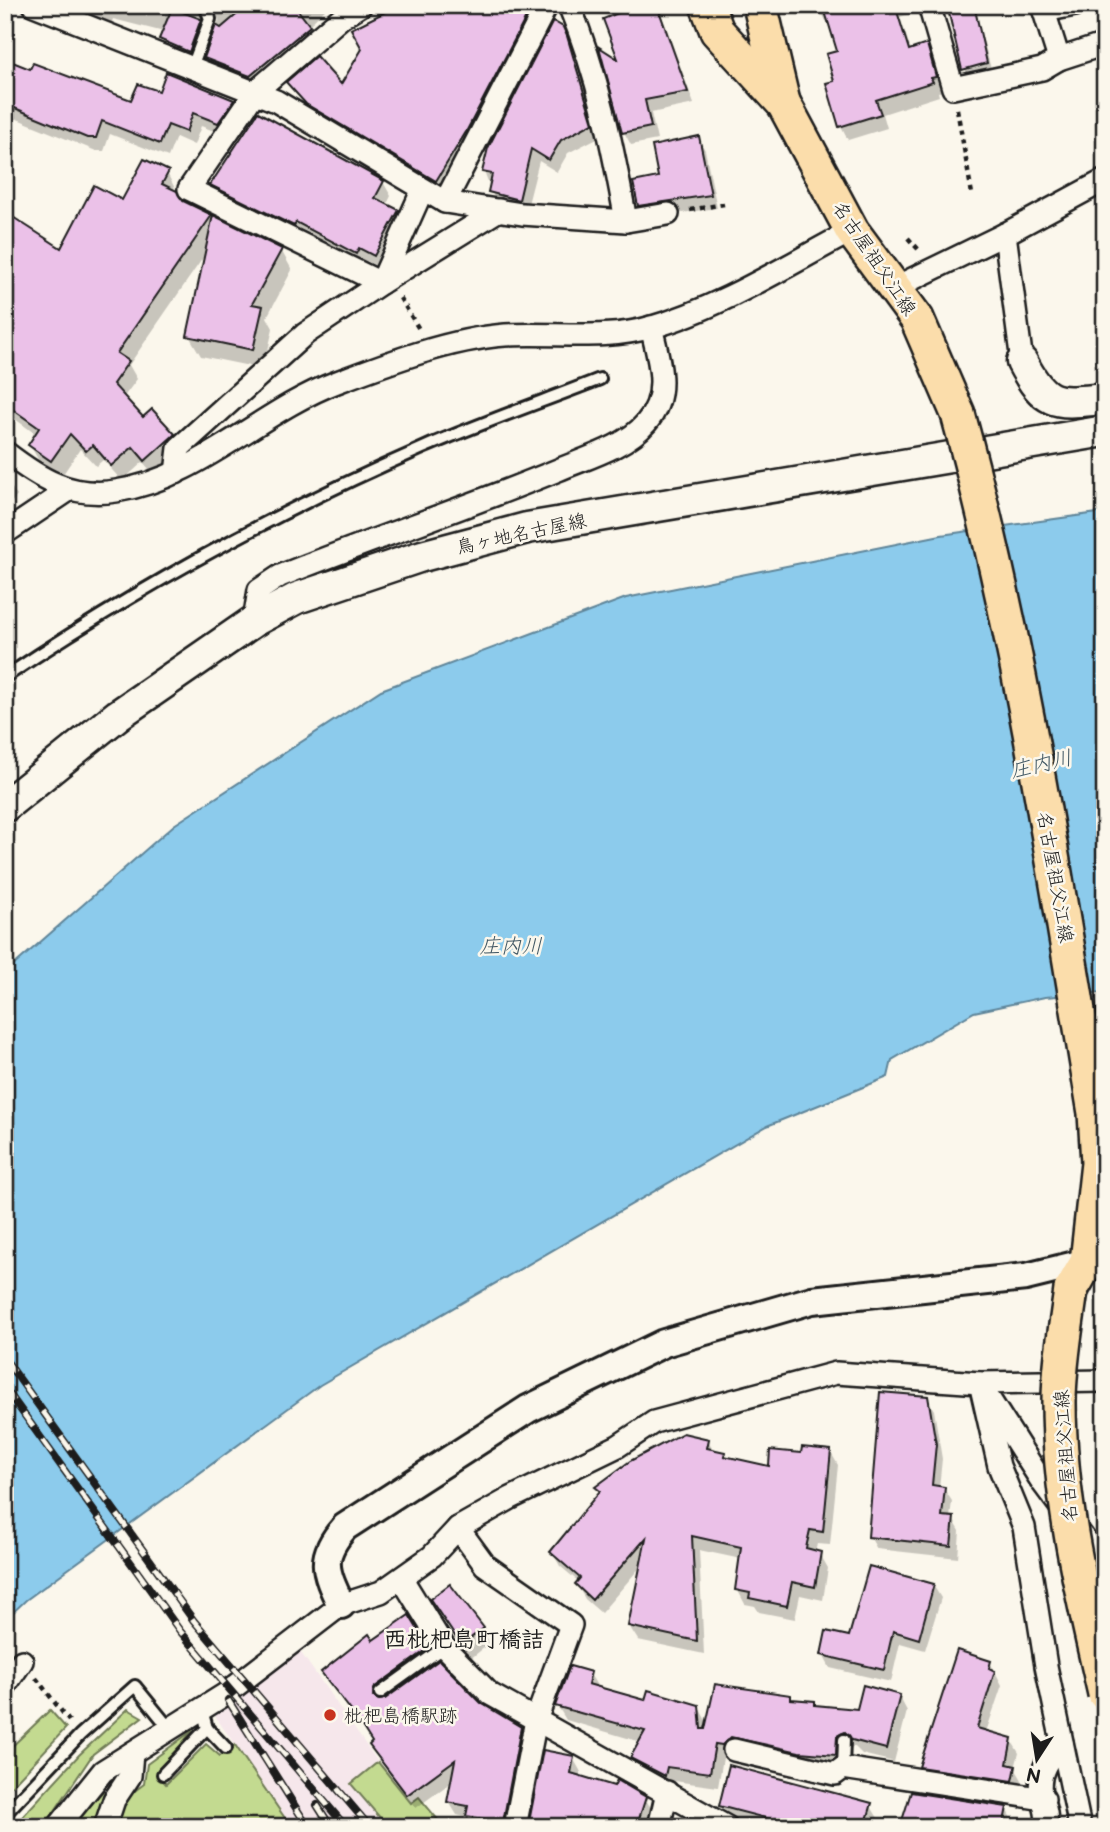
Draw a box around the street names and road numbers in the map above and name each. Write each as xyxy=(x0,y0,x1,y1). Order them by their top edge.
street label: 名古屋祖父江線 xyxy=(827,197,920,320)
street label: 鳥ヶ地名古屋線 xyxy=(454,509,589,560)
street label: 名古屋祖父江線 xyxy=(1032,810,1077,945)
street label: 名古屋祖父江線 xyxy=(1050,1389,1083,1523)

